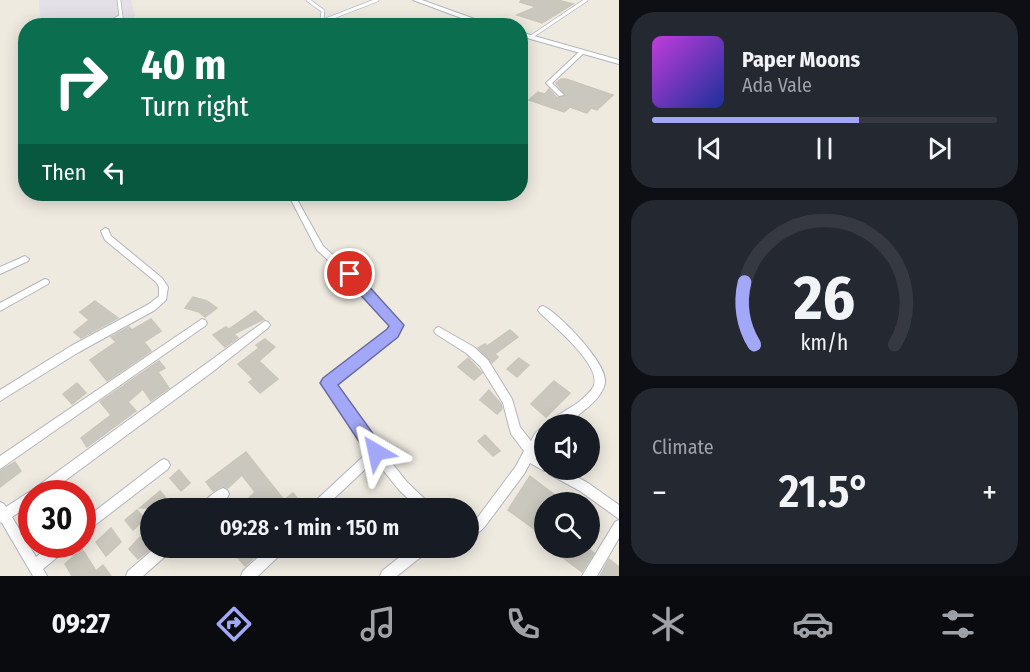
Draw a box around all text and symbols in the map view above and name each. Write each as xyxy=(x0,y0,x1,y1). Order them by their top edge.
text: 40 m xyxy=(141,40,226,90)
icon: right xyxy=(42,42,120,120)
text: Paper Moons xyxy=(742,46,860,73)
text: Ada Vale xyxy=(742,73,812,97)
text: Turn right xyxy=(141,91,249,123)
icon: previous xyxy=(693,132,726,165)
icon: pause xyxy=(808,132,841,165)
icon: next xyxy=(923,132,956,165)
icon: left xyxy=(98,156,131,189)
text: Then xyxy=(42,159,86,186)
pin xyxy=(324,248,375,299)
icon: arrive xyxy=(333,257,366,290)
text: 26 xyxy=(793,261,855,336)
text: km/h xyxy=(801,330,848,356)
map controls xyxy=(534,414,600,558)
button: sound xyxy=(534,414,600,480)
position arrow xyxy=(344,420,408,484)
text: Climate xyxy=(652,435,714,459)
text: 21.5° xyxy=(779,465,870,519)
text: − xyxy=(652,473,667,513)
text: + xyxy=(982,473,997,513)
speed limit sign: 30 xyxy=(18,480,96,558)
button: search xyxy=(534,492,600,558)
text: 09:28 · 1 min · 150 m xyxy=(220,514,399,541)
icon: directions xyxy=(213,603,255,645)
icon: music xyxy=(357,603,399,645)
icon: phone xyxy=(502,603,544,645)
icon: climate xyxy=(647,603,689,645)
icon: car xyxy=(792,603,834,645)
icon: filters xyxy=(937,603,979,645)
text: 09:27 xyxy=(51,608,110,640)

